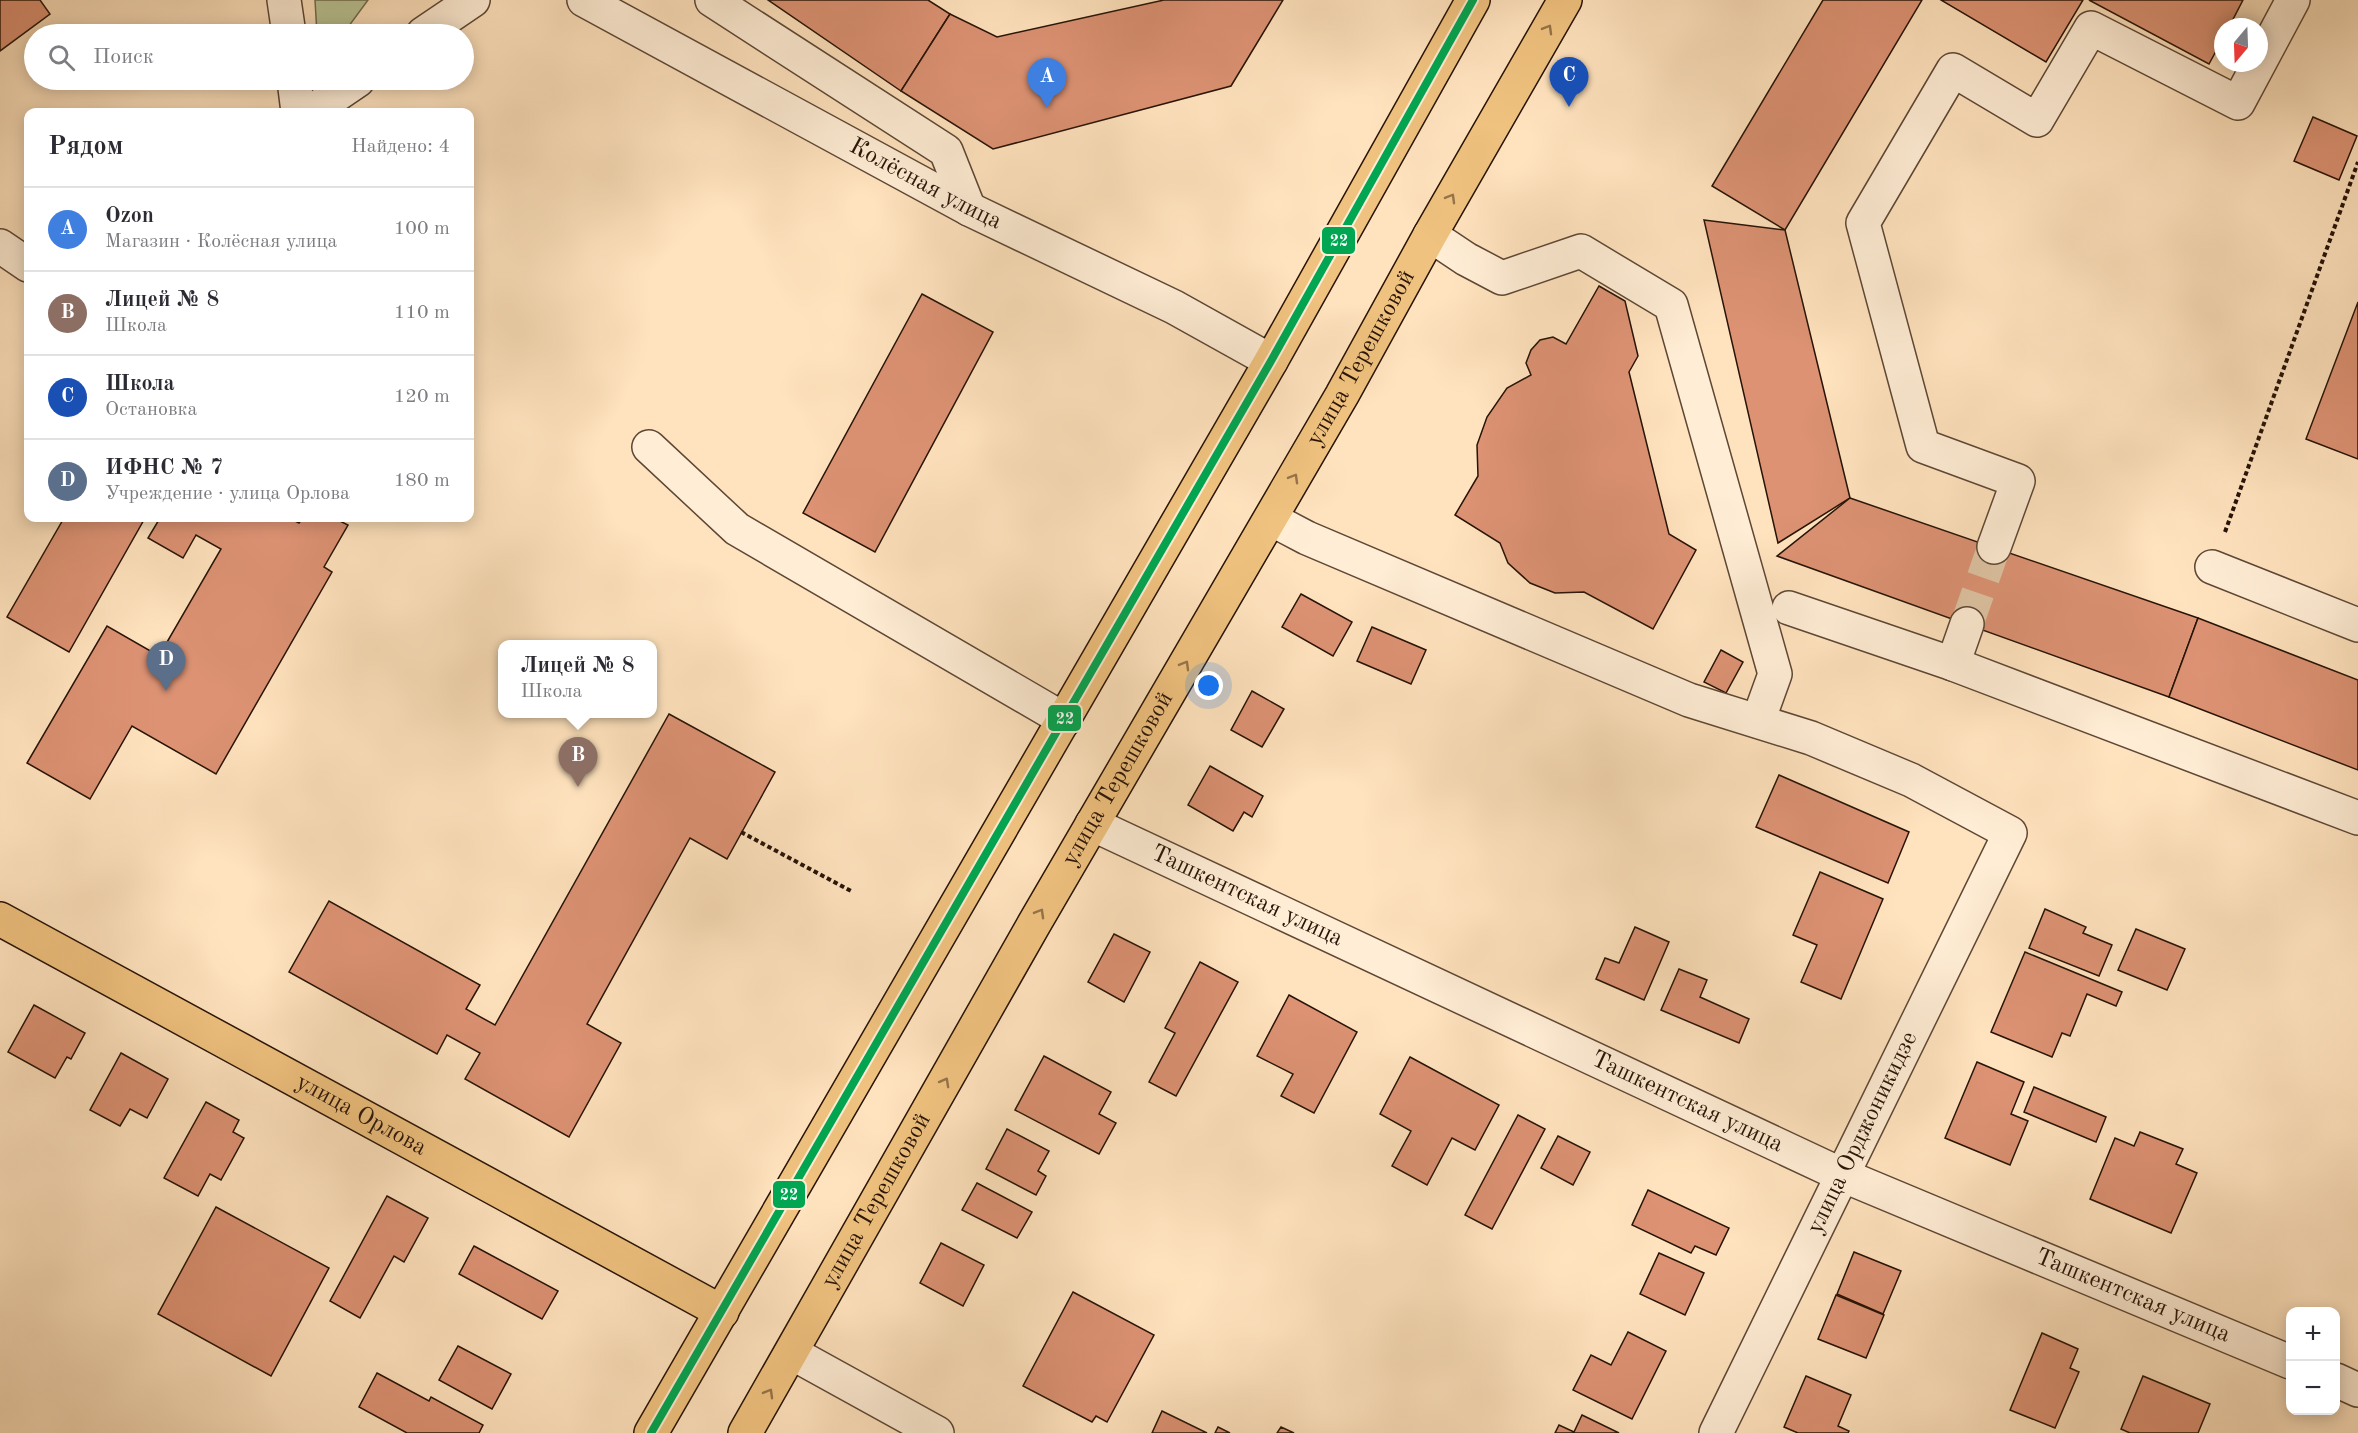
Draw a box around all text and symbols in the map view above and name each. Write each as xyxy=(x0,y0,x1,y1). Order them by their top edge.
north arrow xyxy=(2214,18,2268,72)
search box xyxy=(24,24,474,90)
one-way arrow xyxy=(1541,25,1553,35)
icon: search xyxy=(45,41,78,74)
text: Поиск xyxy=(93,46,154,68)
pin: C xyxy=(1550,57,1588,107)
pin: A xyxy=(1028,58,1066,108)
text: Рядом xyxy=(48,134,123,160)
street label: Колёсная улица xyxy=(845,134,1005,235)
text: Найдено: 4 xyxy=(351,137,450,157)
one-way arrow xyxy=(1444,194,1455,204)
text: Ozon xyxy=(105,205,154,227)
text: A xyxy=(60,219,75,239)
text: 100 m xyxy=(394,219,450,239)
line badge: 22 xyxy=(1321,226,1356,255)
text: Магазин · Колёсная улица xyxy=(105,232,337,252)
text: 22 xyxy=(1330,234,1348,250)
street label: улица Терешковой xyxy=(1303,267,1420,450)
text: Лицей № 8 xyxy=(105,289,219,311)
text: B xyxy=(60,303,75,323)
text: 110 m xyxy=(394,303,450,323)
text: Школа xyxy=(105,316,167,336)
text: Школа xyxy=(105,373,175,395)
text: C xyxy=(61,387,74,407)
text: 120 m xyxy=(394,387,450,407)
text: Остановка xyxy=(105,400,197,420)
text: ИФНС № 7 xyxy=(105,457,223,479)
text: D xyxy=(60,471,75,491)
text: 180 m xyxy=(394,471,450,491)
one-way arrow xyxy=(1287,474,1298,484)
text: Учреждение · улица Орлова xyxy=(105,484,350,504)
popup xyxy=(498,640,657,718)
pin: D xyxy=(146,642,186,691)
text: Лицей № 8 xyxy=(520,655,635,677)
one-way arrow xyxy=(1178,661,1190,671)
your location xyxy=(1194,671,1223,700)
text: Школа xyxy=(520,682,582,702)
street label: улица Терешковой xyxy=(1058,688,1178,870)
line badge: 22 xyxy=(1047,704,1082,732)
text: 22 xyxy=(1056,712,1074,728)
pin: B xyxy=(558,738,598,787)
street label: Ташкентская улица xyxy=(1147,841,1347,952)
one-way arrow xyxy=(1033,909,1045,919)
street label: улица Орджоникидзе xyxy=(1804,1028,1922,1238)
street label: Ташкентская улица xyxy=(1587,1047,1787,1158)
street label: улица Орлова xyxy=(292,1070,430,1161)
one-way arrow xyxy=(937,1078,949,1089)
street label: улица Терешковой xyxy=(818,1109,936,1292)
line badge: 22 xyxy=(772,1180,806,1209)
text: 22 xyxy=(780,1188,798,1204)
street label: Ташкентская улица xyxy=(2032,1245,2234,1348)
map controls xyxy=(2286,1307,2340,1415)
button: + xyxy=(2286,1307,2340,1361)
button: − xyxy=(2286,1361,2340,1415)
one-way arrow xyxy=(761,1389,773,1399)

